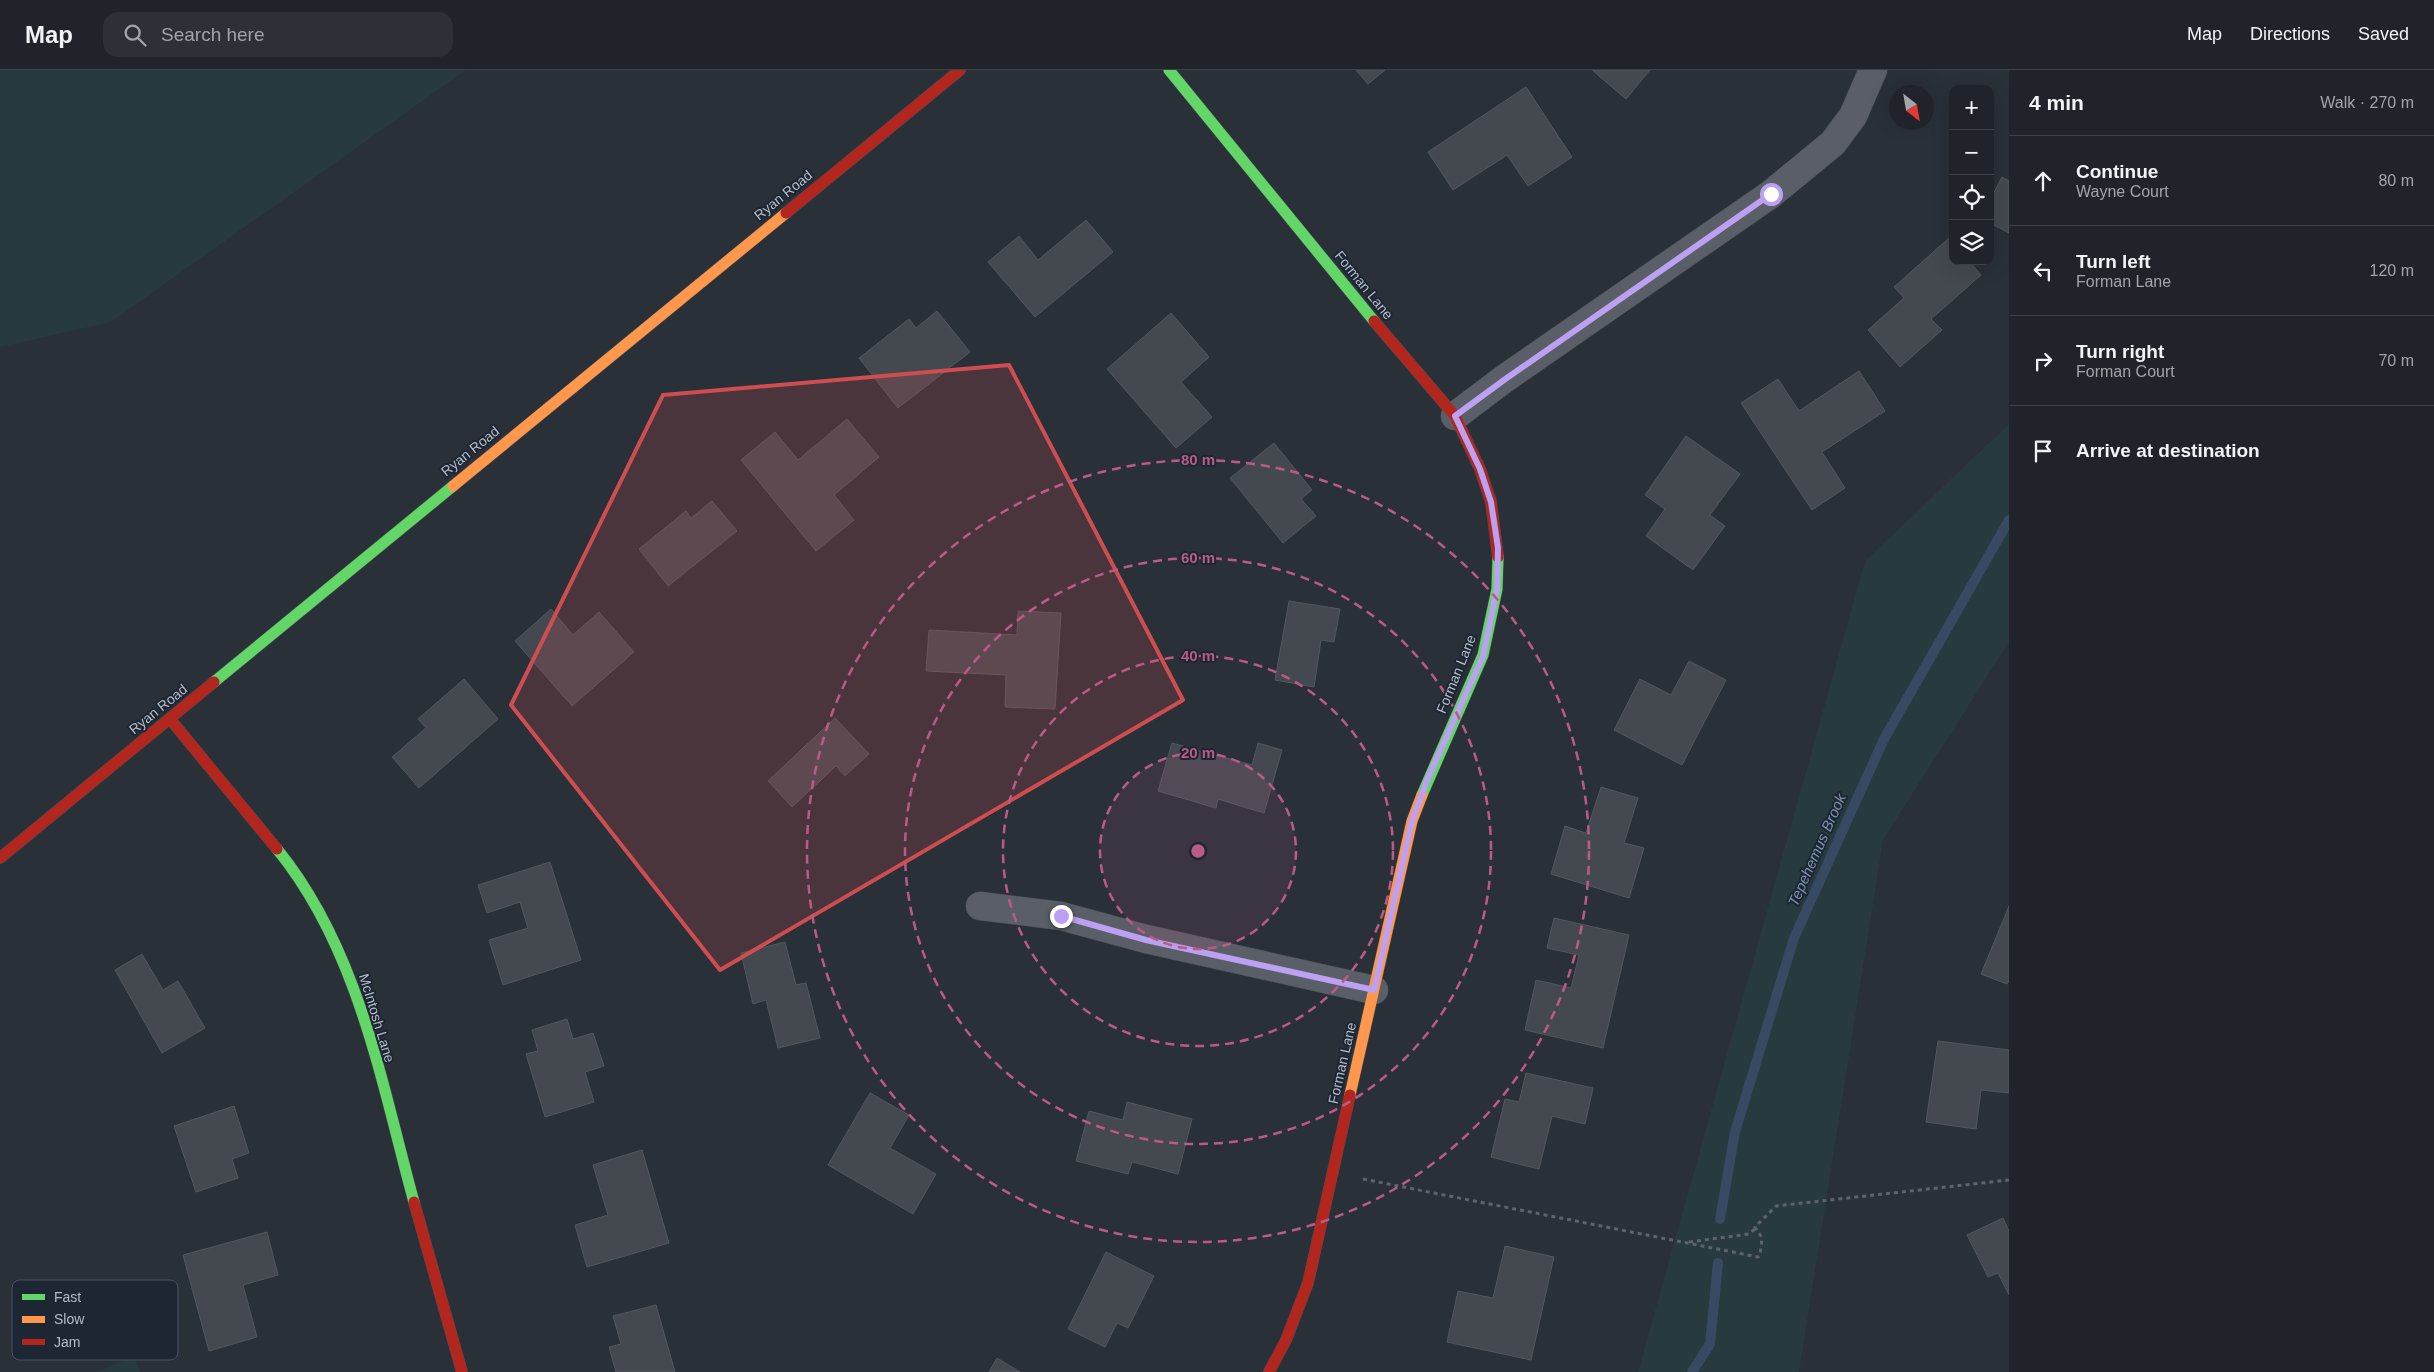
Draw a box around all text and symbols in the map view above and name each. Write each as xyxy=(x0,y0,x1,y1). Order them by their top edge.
search box xyxy=(103,12,453,57)
text: Map xyxy=(25,21,73,48)
icon: search xyxy=(121,21,149,49)
text: Search here xyxy=(161,24,265,45)
text: Map xyxy=(2187,24,2222,44)
text: Directions xyxy=(2250,24,2330,44)
text: Saved xyxy=(2358,24,2409,44)
north arrow xyxy=(1889,85,1934,130)
map controls xyxy=(1949,85,1994,265)
button: + xyxy=(1949,85,1994,130)
text: 4 min xyxy=(2029,91,2084,114)
text: Walk · 270 m xyxy=(2320,94,2414,111)
button: − xyxy=(1949,130,1994,175)
text: Continue xyxy=(2076,161,2158,182)
street label: Ryan Road xyxy=(751,167,815,223)
icon: ahead xyxy=(2029,167,2057,195)
text: 80 m xyxy=(2378,172,2414,189)
button: locate xyxy=(1949,175,1994,220)
route start xyxy=(1760,183,1783,206)
text: Wayne Court xyxy=(2076,183,2169,200)
button: layers xyxy=(1949,220,1994,265)
street label: Forman Lane xyxy=(1332,248,1397,323)
text: Turn left xyxy=(2076,251,2151,272)
icon: left xyxy=(2029,257,2057,285)
text: 120 m xyxy=(2370,262,2414,279)
text: Forman Lane xyxy=(2076,273,2171,290)
text: Turn right xyxy=(2076,341,2164,362)
icon: right xyxy=(2029,347,2057,375)
text: 70 m xyxy=(2378,352,2414,369)
text: Forman Court xyxy=(2076,363,2175,380)
street label: Ryan Road xyxy=(438,423,502,479)
icon: arrive xyxy=(2029,437,2057,465)
text: Arrive at destination xyxy=(2076,440,2260,461)
text: 80 m xyxy=(1181,451,1215,468)
text: 60 m xyxy=(1181,549,1215,566)
street label: Forman Lane xyxy=(1433,632,1479,716)
text: 40 m xyxy=(1181,647,1215,664)
street label: Ryan Road xyxy=(126,681,190,737)
text: 20 m xyxy=(1181,744,1215,761)
water label: Tepehemus Brook xyxy=(1784,790,1850,909)
centre of rings xyxy=(1189,842,1207,860)
route end xyxy=(1050,905,1073,928)
street label: McIntosh Lane xyxy=(356,972,398,1064)
street label: Forman Lane xyxy=(1325,1020,1359,1105)
legend xyxy=(12,1280,178,1360)
text: Fast xyxy=(54,1289,81,1305)
text: Slow xyxy=(54,1311,85,1327)
text: Jam xyxy=(54,1334,80,1350)

